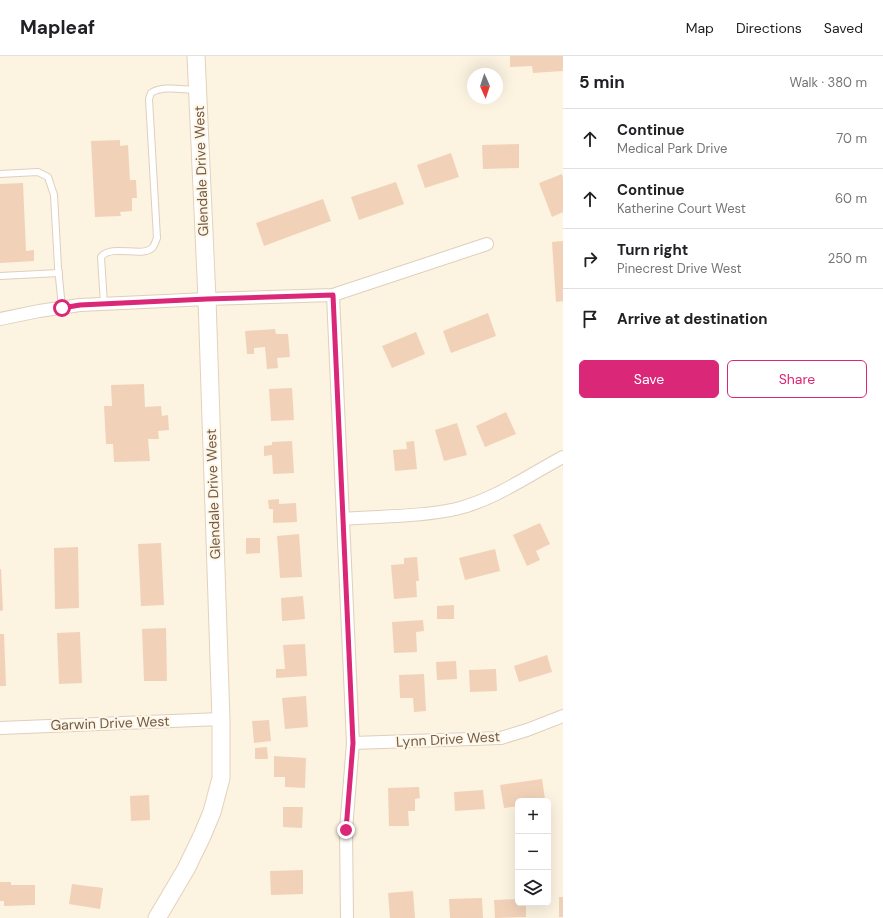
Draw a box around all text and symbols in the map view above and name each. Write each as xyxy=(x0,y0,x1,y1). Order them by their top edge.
text: Mapleaf xyxy=(20,15,95,40)
text: Map xyxy=(686,19,714,37)
text: Directions xyxy=(736,19,802,37)
text: Saved xyxy=(824,19,863,37)
north arrow xyxy=(467,68,503,104)
text: 5 min xyxy=(579,71,625,93)
text: Walk · 380 m xyxy=(790,74,867,91)
street label: Glendale Drive West xyxy=(190,105,212,237)
text: Continue xyxy=(617,120,685,140)
icon: ahead xyxy=(579,128,601,150)
text: 70 m xyxy=(836,130,867,147)
text: Medical Park Drive xyxy=(617,140,727,157)
text: Continue xyxy=(617,180,685,200)
icon: ahead xyxy=(579,188,601,210)
text: 60 m xyxy=(835,190,867,207)
text: Katherine Court West xyxy=(617,200,746,217)
text: Turn right xyxy=(617,240,688,260)
icon: right xyxy=(579,248,601,270)
text: 250 m xyxy=(828,250,867,267)
text: Pinecrest Drive West xyxy=(617,260,742,277)
route start xyxy=(53,299,71,317)
icon: arrive xyxy=(579,308,601,330)
text: Arrive at destination xyxy=(617,309,768,329)
button: Save xyxy=(579,360,719,398)
button: Share xyxy=(727,360,867,398)
street label: Glendale Drive West xyxy=(202,428,224,560)
street label: Garwin Drive West xyxy=(50,712,170,734)
street label: Lynn Drive West xyxy=(396,727,500,751)
map controls xyxy=(515,798,551,906)
button: + xyxy=(515,798,551,834)
route end xyxy=(337,821,355,839)
button: − xyxy=(515,834,551,870)
button: layers xyxy=(515,870,551,906)

